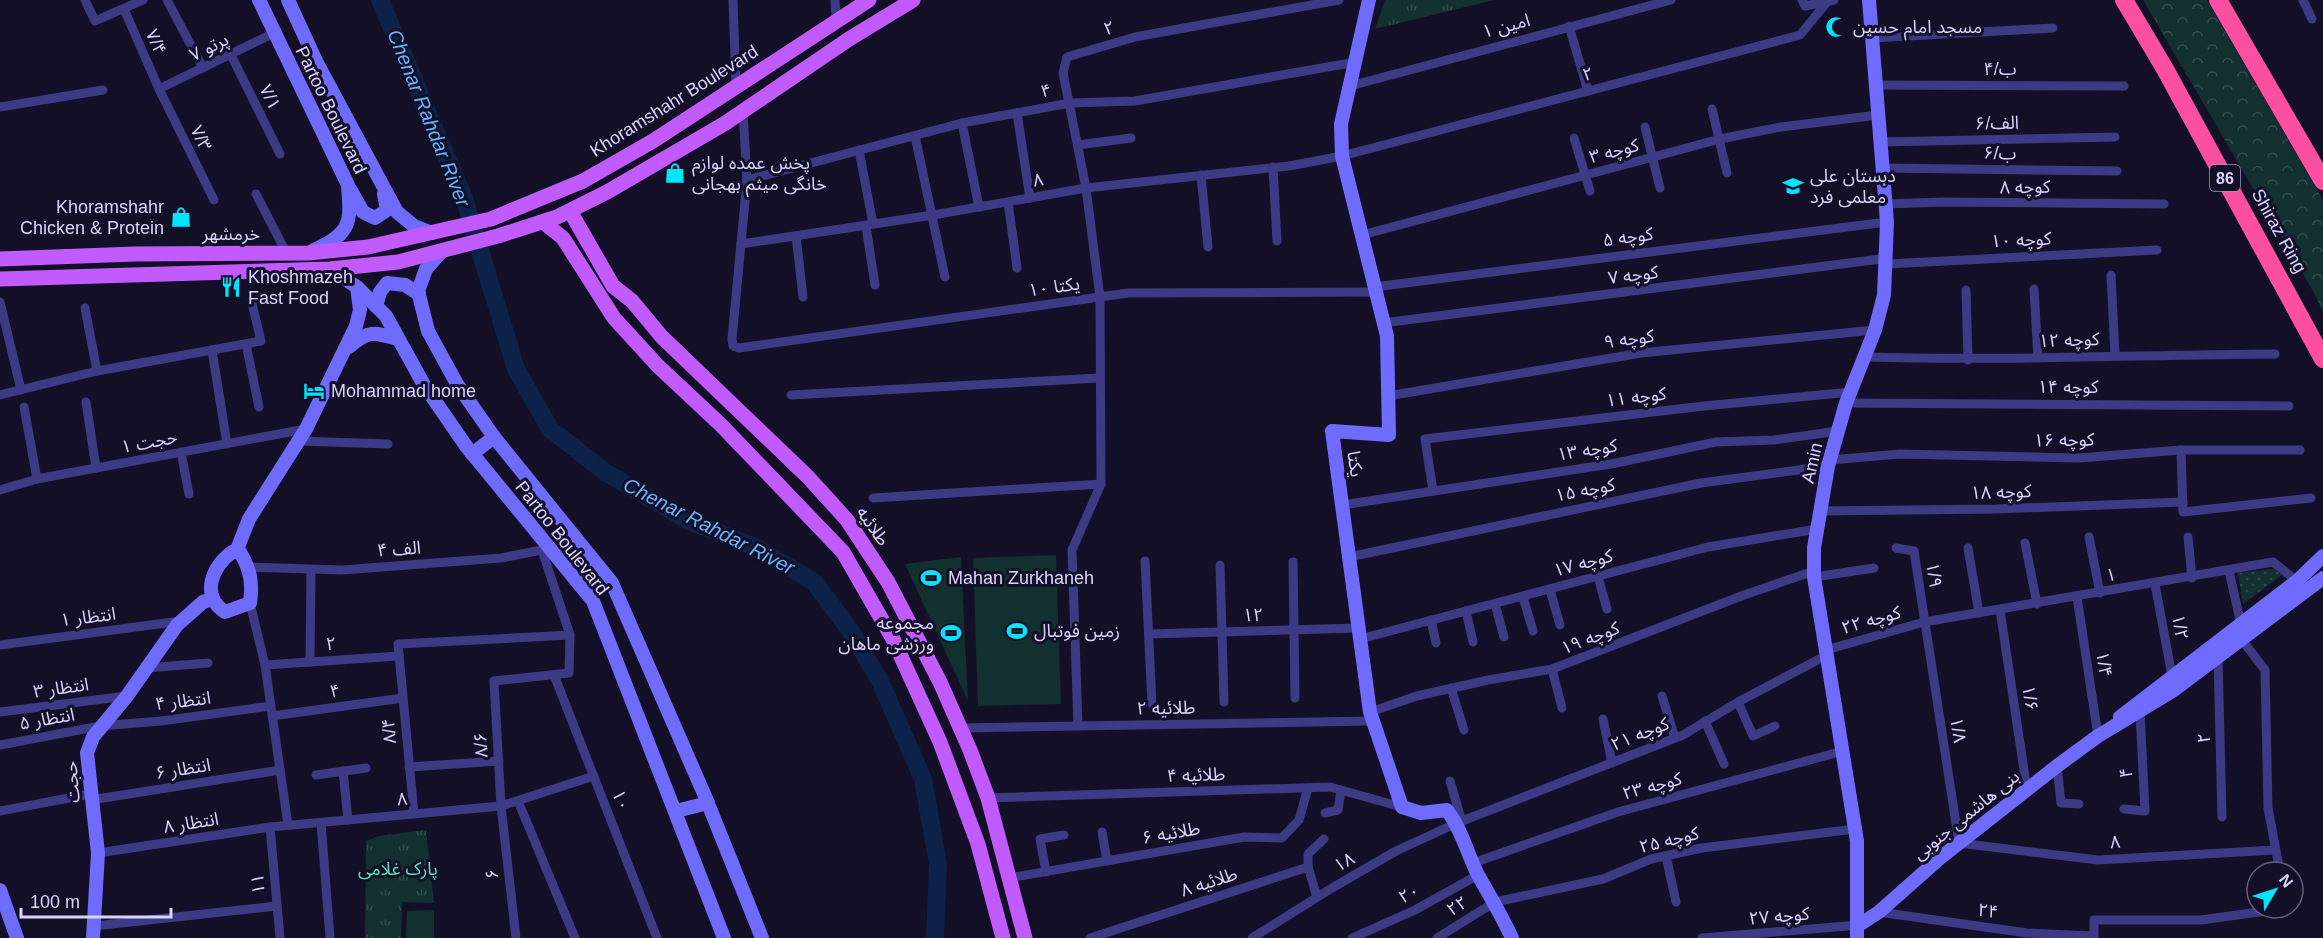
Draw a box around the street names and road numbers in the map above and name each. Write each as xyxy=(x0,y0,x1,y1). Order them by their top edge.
street label: امین ۱ xyxy=(1480,10,1532,43)
street label: ۲ xyxy=(1101,17,1117,39)
street label: ۷/۴ xyxy=(142,26,170,58)
street label: پرتو ۷ xyxy=(186,29,232,66)
street label: Khoramshahr Boulevard xyxy=(586,41,762,161)
street label: Partoo Boulevard xyxy=(292,43,370,177)
street label: ۴/ب xyxy=(1983,59,2017,79)
street label: ۲ xyxy=(1580,63,1596,85)
street label: ۴ xyxy=(1039,80,1053,102)
street label: ۷/۱ xyxy=(255,81,285,113)
street label: ۶/الف xyxy=(1975,113,2019,133)
street label: ۷/۳ xyxy=(186,122,216,154)
street label: کوچه ۳ xyxy=(1587,135,1642,168)
street label: ب/۶ xyxy=(1983,143,2017,163)
road number: 86 xyxy=(2210,165,2240,191)
street label: ۸ xyxy=(1031,169,1045,191)
street label: کوچه ۸ xyxy=(2000,177,2051,198)
street label: Shiraz Ring xyxy=(2248,185,2310,277)
street label: کوچه ۵ xyxy=(1602,223,1655,251)
street label: خرمشهر xyxy=(201,224,260,245)
street label: کوچه ۱۰ xyxy=(1990,228,2053,253)
street label: کوچه ۷ xyxy=(1607,262,1660,289)
street label: ۱۰ یکتا xyxy=(1027,273,1081,301)
street label: کوچه ۹ xyxy=(1603,325,1656,353)
street label: کوچه ۱۲ xyxy=(2038,329,2100,352)
street label: کوچه ۱۴ xyxy=(2038,377,2099,398)
street label: کوچه ۱۱ xyxy=(1605,383,1668,412)
street label: حجت ۱ xyxy=(119,427,179,457)
street label: کوچه ۱۶ xyxy=(2033,429,2095,452)
street label: کوچه ۱۳ xyxy=(1555,435,1619,466)
street label: Amin xyxy=(1798,441,1826,485)
street label: یکتا xyxy=(1343,449,1367,479)
street label: کوچه ۱۵ xyxy=(1553,474,1618,507)
street label: Partoo Boulevard xyxy=(511,477,613,599)
street label: کوچه ۱۸ xyxy=(1970,481,2032,504)
street label: طلائیه xyxy=(852,503,894,549)
street label: ۴ الف xyxy=(376,537,422,561)
street label: کوچه ۱۷ xyxy=(1551,545,1616,582)
street label: ۱/۹ xyxy=(1922,561,1946,589)
street label: ۱ xyxy=(2104,564,2118,586)
street label: کوچه ۲۲ xyxy=(1839,602,1904,639)
street label: انتظار ۱ xyxy=(59,604,117,631)
street label: ۱۲ xyxy=(1242,605,1264,625)
street label: ۱/۲ xyxy=(2168,613,2192,641)
street label: کوچه ۱۹ xyxy=(1558,618,1623,659)
street label: ۲ xyxy=(325,634,337,654)
street label: ۱/۴ xyxy=(2092,650,2116,678)
street label: انتظار ۳ xyxy=(32,674,90,703)
street label: ۴ xyxy=(329,680,341,702)
street label: ۱/۶ xyxy=(2018,684,2042,712)
street label: انتظار ۴ xyxy=(154,688,212,715)
street label: طلائیه ۲ xyxy=(1137,697,1195,719)
street label: انتظار ۵ xyxy=(18,704,76,735)
street label: کوچه ۲۱ xyxy=(1608,713,1673,756)
street label: ۱/۸ xyxy=(1946,716,1970,744)
street label: ۸/۴ xyxy=(378,717,400,745)
street label: ۸/۶ xyxy=(470,732,492,758)
street label: ۲ xyxy=(2194,733,2214,743)
street label: انتظار ۶ xyxy=(154,755,212,784)
street label: حجت xyxy=(61,760,83,804)
street label: طلائیه ۴ xyxy=(1166,764,1226,786)
street label: بنی هاشمی جنوبی xyxy=(1909,766,2024,865)
street label: ۴ xyxy=(2116,767,2136,779)
street label: کوچه ۲۳ xyxy=(1620,768,1685,805)
street label: ۱۰ xyxy=(608,787,634,813)
street label: ۸ xyxy=(396,789,408,809)
street label: انتظار ۸ xyxy=(162,809,220,838)
street label: طلائیه ۶ xyxy=(1140,818,1202,848)
street label: کوچه ۲۵ xyxy=(1637,823,1702,858)
street label: ۸ xyxy=(2109,832,2121,852)
street label: ۱۸ xyxy=(1330,848,1358,876)
street label: طلائیه ۸ xyxy=(1178,863,1240,901)
street label: ۶ xyxy=(482,868,502,880)
street label: ۱۱ xyxy=(247,873,269,895)
street label: ۲۰ xyxy=(1395,880,1423,908)
street label: ۲۲ xyxy=(1443,892,1471,920)
street label: ۲۴ xyxy=(1976,900,2000,922)
street label: کوچه ۲۷ xyxy=(1748,903,1811,930)

